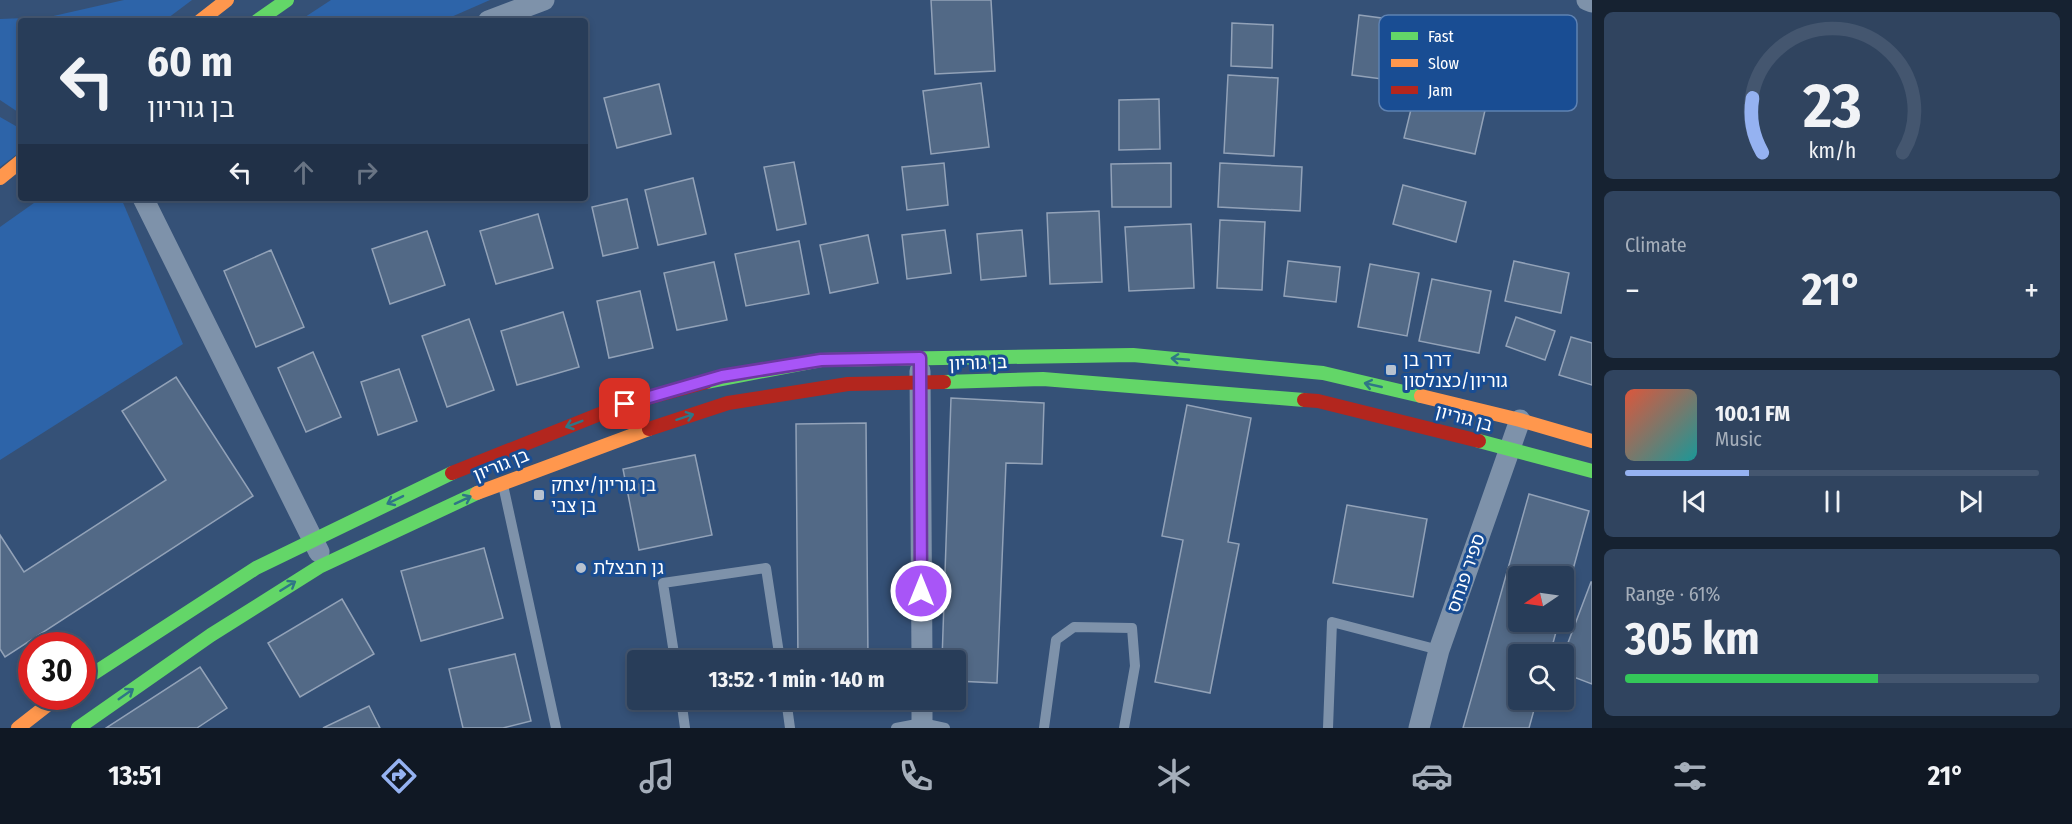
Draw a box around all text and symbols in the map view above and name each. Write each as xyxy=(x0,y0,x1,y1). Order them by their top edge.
legend xyxy=(1379,15,1577,111)
text: Fast xyxy=(1428,27,1455,46)
text: 60 m xyxy=(147,37,233,87)
icon: left xyxy=(48,42,126,120)
text: Slow xyxy=(1428,54,1459,73)
text: 23 xyxy=(1802,69,1861,144)
text: Jam xyxy=(1428,81,1453,100)
text: בן גוריון xyxy=(147,92,235,124)
text: km/h xyxy=(1808,138,1856,164)
icon: left xyxy=(224,156,257,189)
icon: ahead xyxy=(287,156,320,189)
icon: right xyxy=(350,156,383,189)
text: Climate xyxy=(1625,233,1687,257)
text: 21° xyxy=(1802,263,1862,317)
text: − xyxy=(1625,271,1640,311)
text: + xyxy=(2024,271,2039,311)
place label: דרך בן גוריון/כצנלסון xyxy=(1403,349,1508,392)
street label: בן גוריון xyxy=(948,351,1008,375)
one-way arrow xyxy=(1170,353,1190,364)
marker: דרך בן גוריון/כצנלסון xyxy=(1384,363,1398,377)
pin xyxy=(599,378,650,429)
one-way arrow xyxy=(1363,378,1382,390)
icon: arrive xyxy=(608,387,641,420)
street label: בן גוריון xyxy=(1433,400,1495,436)
text: 100.1 FM xyxy=(1715,400,1790,427)
one-way arrow xyxy=(675,411,694,422)
one-way arrow xyxy=(565,419,584,430)
text: Music xyxy=(1715,427,1762,451)
street label: בן גוריון xyxy=(470,444,532,486)
place label: בן גוריון/יצחק בן צבי xyxy=(551,474,656,517)
icon: previous xyxy=(1678,485,1711,518)
icon: pause xyxy=(1816,485,1849,518)
icon: next xyxy=(1954,485,1987,518)
marker: בן גוריון/יצחק בן צבי xyxy=(532,488,546,502)
one-way arrow xyxy=(453,493,471,505)
one-way arrow xyxy=(386,495,404,507)
street label: ספיר פנחס xyxy=(1442,531,1490,615)
place label: גן חבצלת xyxy=(593,557,664,579)
position arrow xyxy=(889,559,953,623)
marker: גן חבצלת xyxy=(574,561,588,575)
north arrow xyxy=(1508,566,1574,632)
map controls xyxy=(1508,566,1574,710)
one-way arrow xyxy=(279,579,296,591)
text: Range · 61% xyxy=(1625,582,1720,606)
text: 305 km xyxy=(1625,612,1760,666)
speed limit sign: 30 xyxy=(18,632,96,710)
button: search xyxy=(1508,644,1574,710)
text: 13:52 · 1 min · 140 m xyxy=(709,666,884,693)
one-way arrow xyxy=(118,688,134,700)
icon: directions xyxy=(378,755,420,797)
icon: music xyxy=(636,755,678,797)
icon: phone xyxy=(895,755,937,797)
icon: climate xyxy=(1153,755,1195,797)
icon: car xyxy=(1411,755,1453,797)
icon: filters xyxy=(1669,755,1711,797)
text: 13:51 xyxy=(108,760,162,792)
text: 21° xyxy=(1928,760,1964,792)

